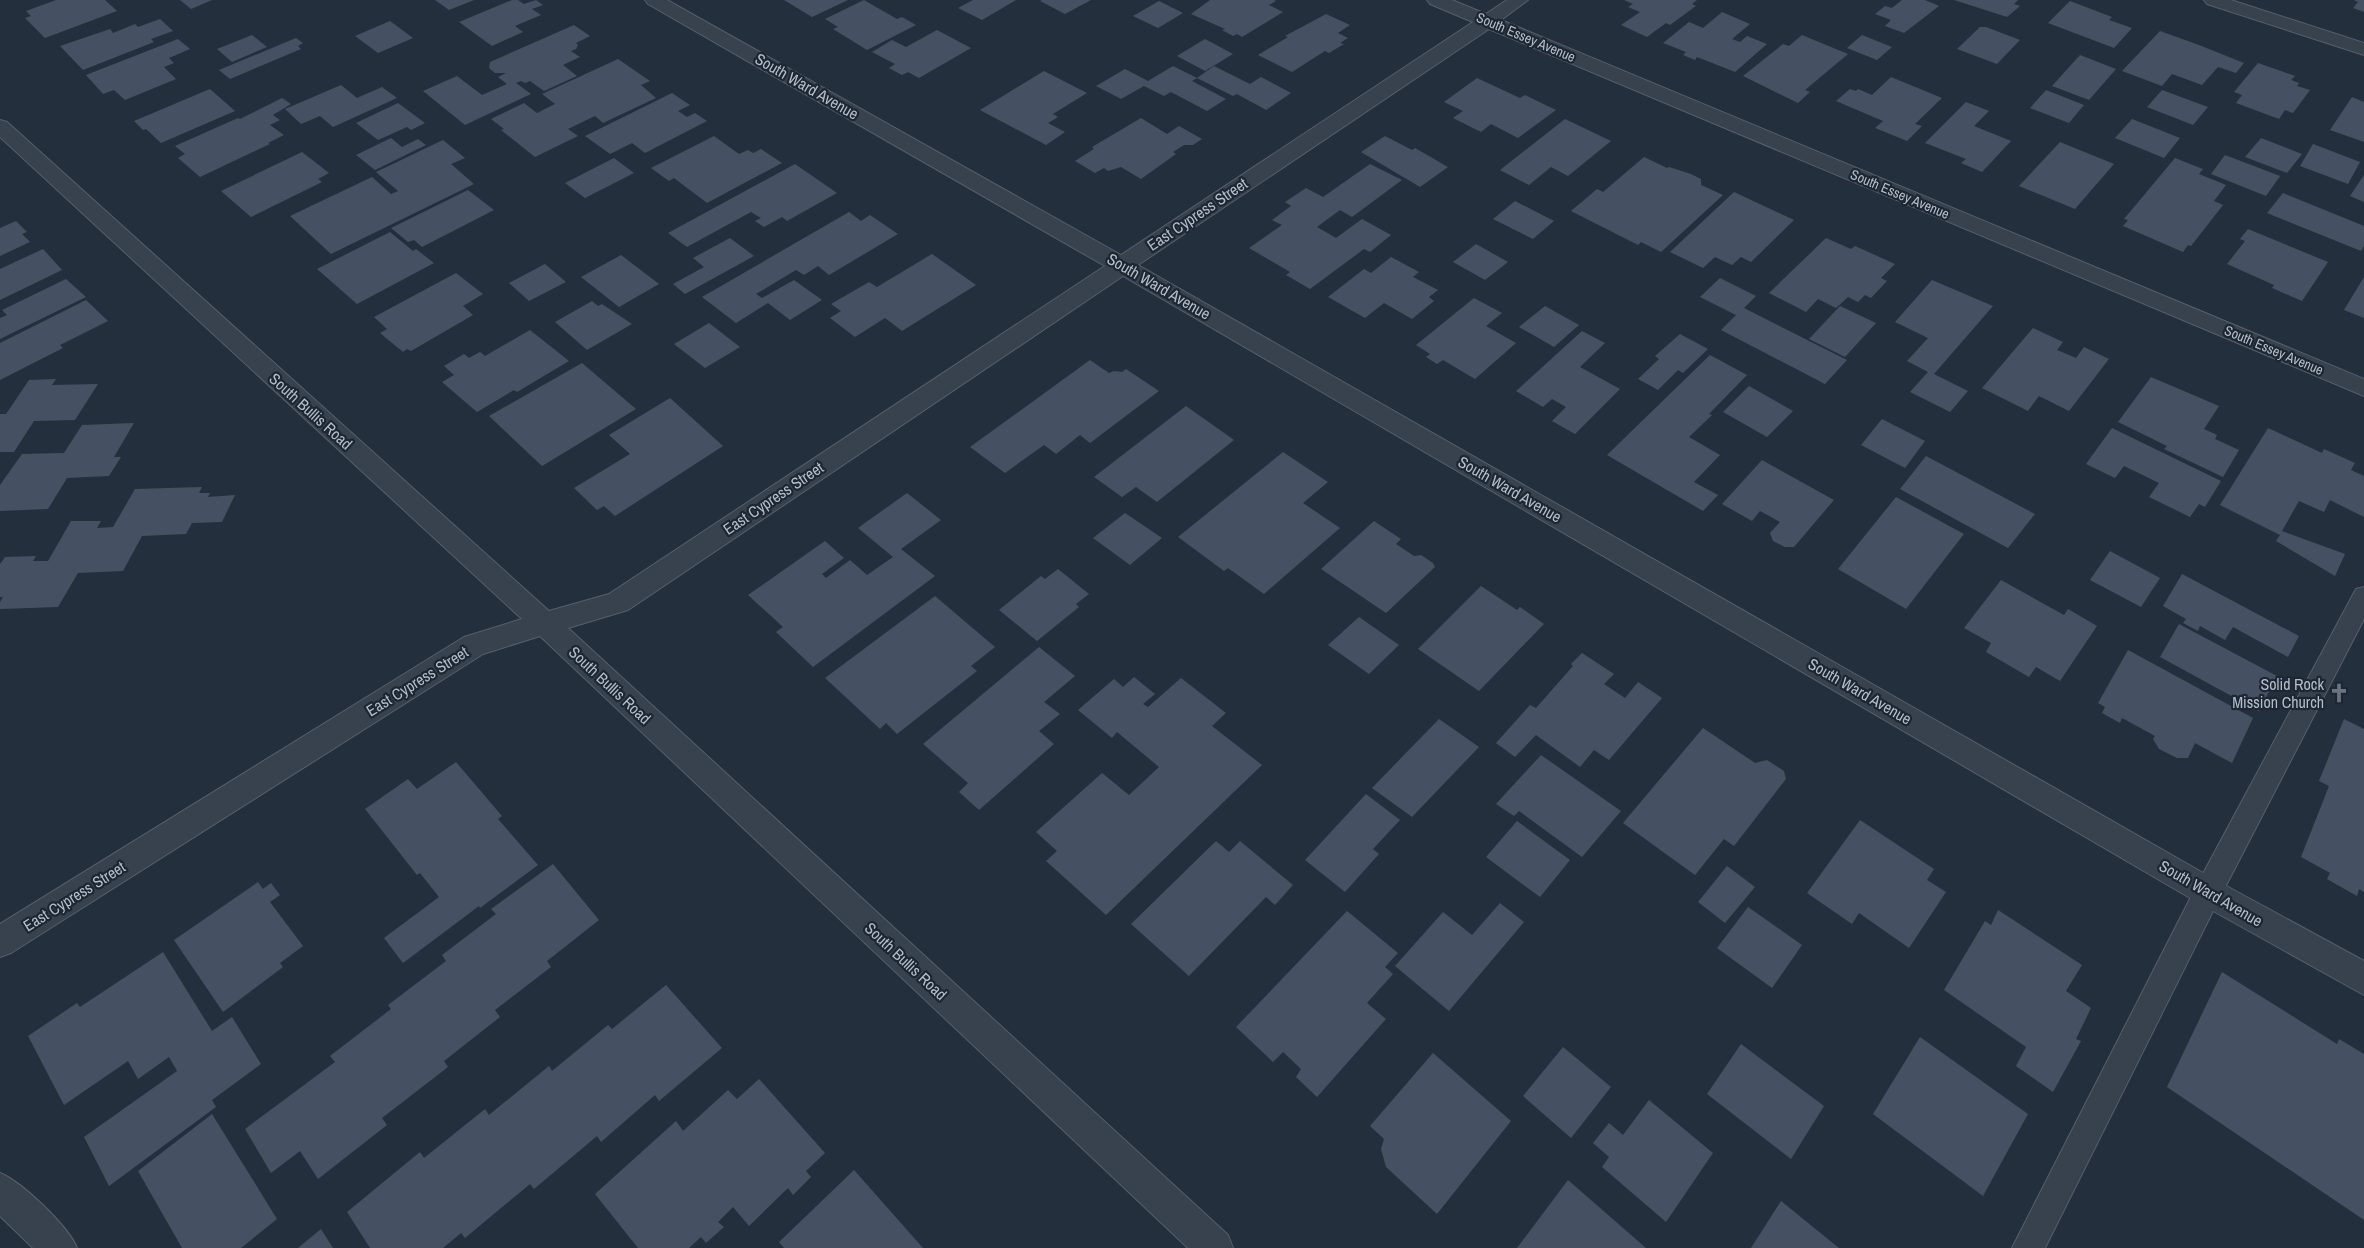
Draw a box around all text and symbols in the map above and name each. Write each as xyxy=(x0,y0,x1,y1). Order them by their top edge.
street label: South Essey Avenue xyxy=(1474,8,1578,66)
street label: South Ward Avenue xyxy=(751,47,863,125)
street label: South Essey Avenue xyxy=(1848,165,1952,223)
street label: East Cypress Street xyxy=(1142,172,1252,256)
street label: South Ward Avenue xyxy=(1103,247,1215,325)
street label: South Essey Avenue xyxy=(2222,321,2326,379)
street label: South Bullis Road xyxy=(265,368,357,454)
street label: South Ward Avenue xyxy=(1454,450,1566,528)
street label: East Cypress Street xyxy=(718,456,828,540)
street label: East Cypress Street xyxy=(362,641,473,721)
street label: South Bullis Road xyxy=(564,641,656,729)
street label: South Ward Avenue xyxy=(1804,652,1916,730)
place label: Solid Rock Mission Church xyxy=(2232,673,2324,713)
church icon: Solid Rock Mission Church xyxy=(2328,682,2350,704)
street label: South Ward Avenue xyxy=(2155,854,2267,932)
street label: East Cypress Street xyxy=(19,856,130,936)
street label: South Bullis Road xyxy=(860,917,952,1005)

